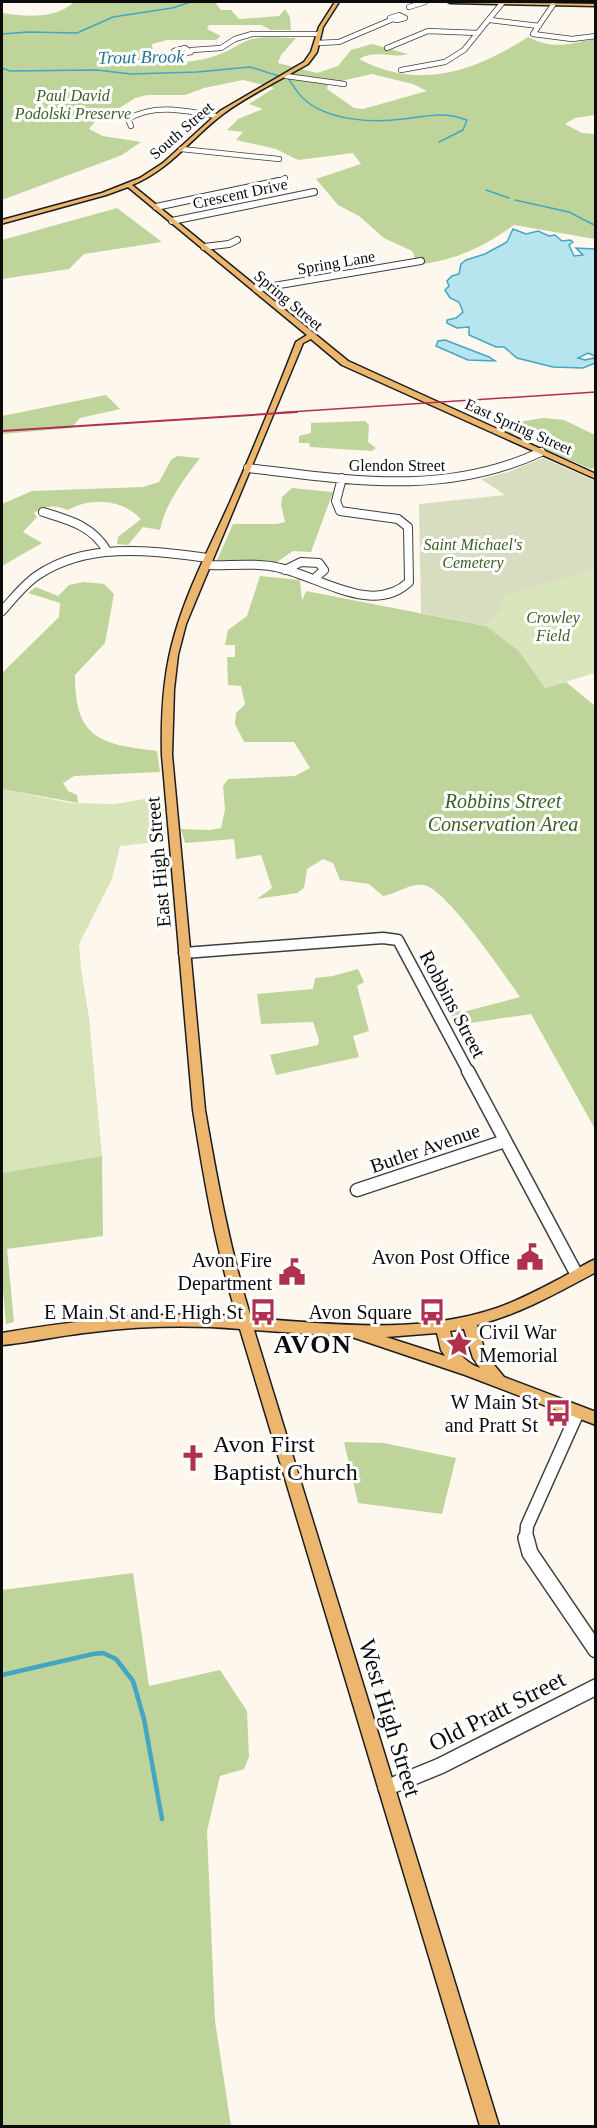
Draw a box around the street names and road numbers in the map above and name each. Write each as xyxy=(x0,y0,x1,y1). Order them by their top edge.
street label: South Street xyxy=(146,98,217,163)
street label: Crescent Drive xyxy=(191,175,289,212)
street label: Spring Lane xyxy=(296,247,376,279)
street label: Spring Street xyxy=(250,267,327,335)
street label: East Spring Street xyxy=(462,395,576,459)
street label: Glendon Street xyxy=(349,457,446,474)
street label: East High Street xyxy=(141,795,176,928)
street label: Robbins Street xyxy=(416,947,491,1062)
street label: Butler Avenue xyxy=(367,1119,483,1177)
street label: West High Street xyxy=(354,1636,426,1800)
street label: Old Pratt Street xyxy=(425,1665,570,1756)

